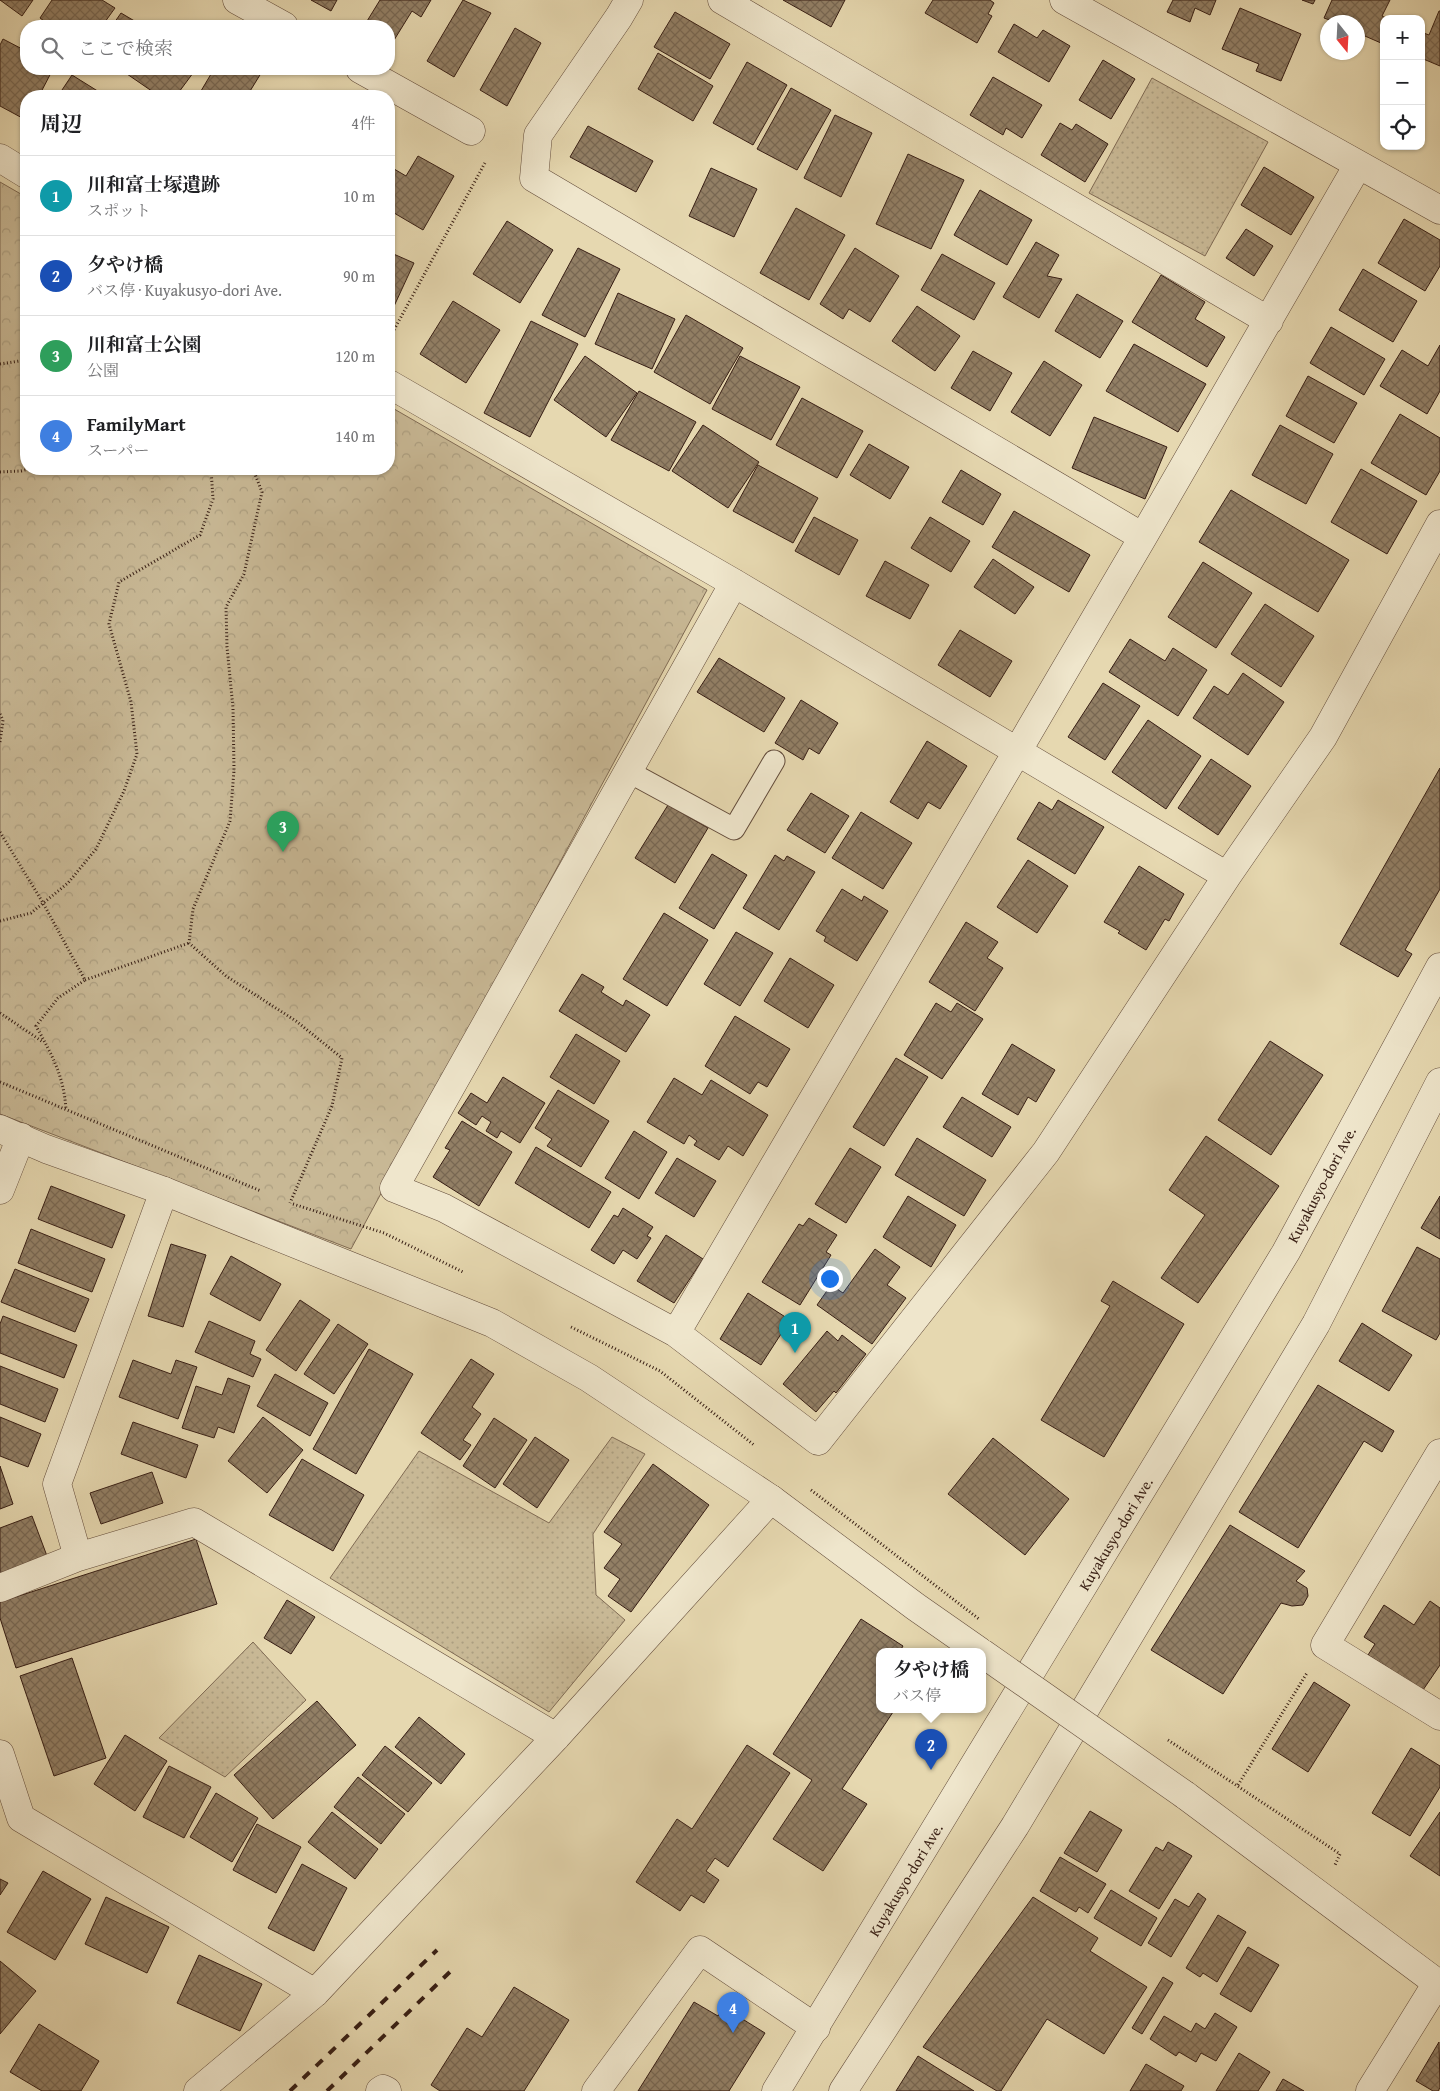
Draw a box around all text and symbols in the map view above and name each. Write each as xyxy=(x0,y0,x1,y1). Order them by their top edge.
north arrow xyxy=(1320,15,1365,60)
map controls xyxy=(1380,15,1425,150)
button: + xyxy=(1380,15,1425,60)
search box xyxy=(20,20,395,75)
icon: search xyxy=(38,34,66,62)
text: ここで検索 xyxy=(78,34,173,62)
button: − xyxy=(1380,60,1425,105)
button: locate xyxy=(1380,105,1425,150)
text: 周辺 xyxy=(40,108,82,139)
text: 4件 xyxy=(351,111,375,135)
text: 川和富士塚遺跡 xyxy=(87,170,220,198)
text: 1 xyxy=(52,184,60,208)
text: 10 m xyxy=(343,184,375,208)
text: スポット xyxy=(87,198,151,222)
text: 夕やけ橋 xyxy=(87,250,163,278)
text: 2 xyxy=(52,264,60,288)
text: 90 m xyxy=(343,264,375,288)
text: バス停 · Kuyakusyo-dori Ave. xyxy=(87,278,282,302)
text: 川和富士公園 xyxy=(87,330,201,358)
text: 3 xyxy=(52,344,60,368)
text: 120 m xyxy=(335,344,375,368)
text: 公園 xyxy=(87,358,119,382)
text: FamilyMart xyxy=(87,410,186,438)
text: 4 xyxy=(52,424,60,448)
text: 140 m xyxy=(335,424,375,448)
text: スーパー xyxy=(87,438,149,462)
pin: 3 xyxy=(267,811,299,852)
street label: Kuyakusyo-dori Ave. xyxy=(1282,1123,1361,1246)
your location xyxy=(817,1266,843,1292)
pin: 1 xyxy=(779,1312,811,1353)
street label: Kuyakusyo-dori Ave. xyxy=(1073,1473,1158,1594)
popup xyxy=(876,1648,986,1713)
text: 夕やけ橋 xyxy=(893,1655,969,1683)
text: バス停 xyxy=(893,1683,941,1707)
pin: 2 xyxy=(915,1729,947,1770)
street label: Kuyakusyo-dori Ave. xyxy=(863,1819,948,1940)
pin: 4 xyxy=(717,1992,749,2033)

